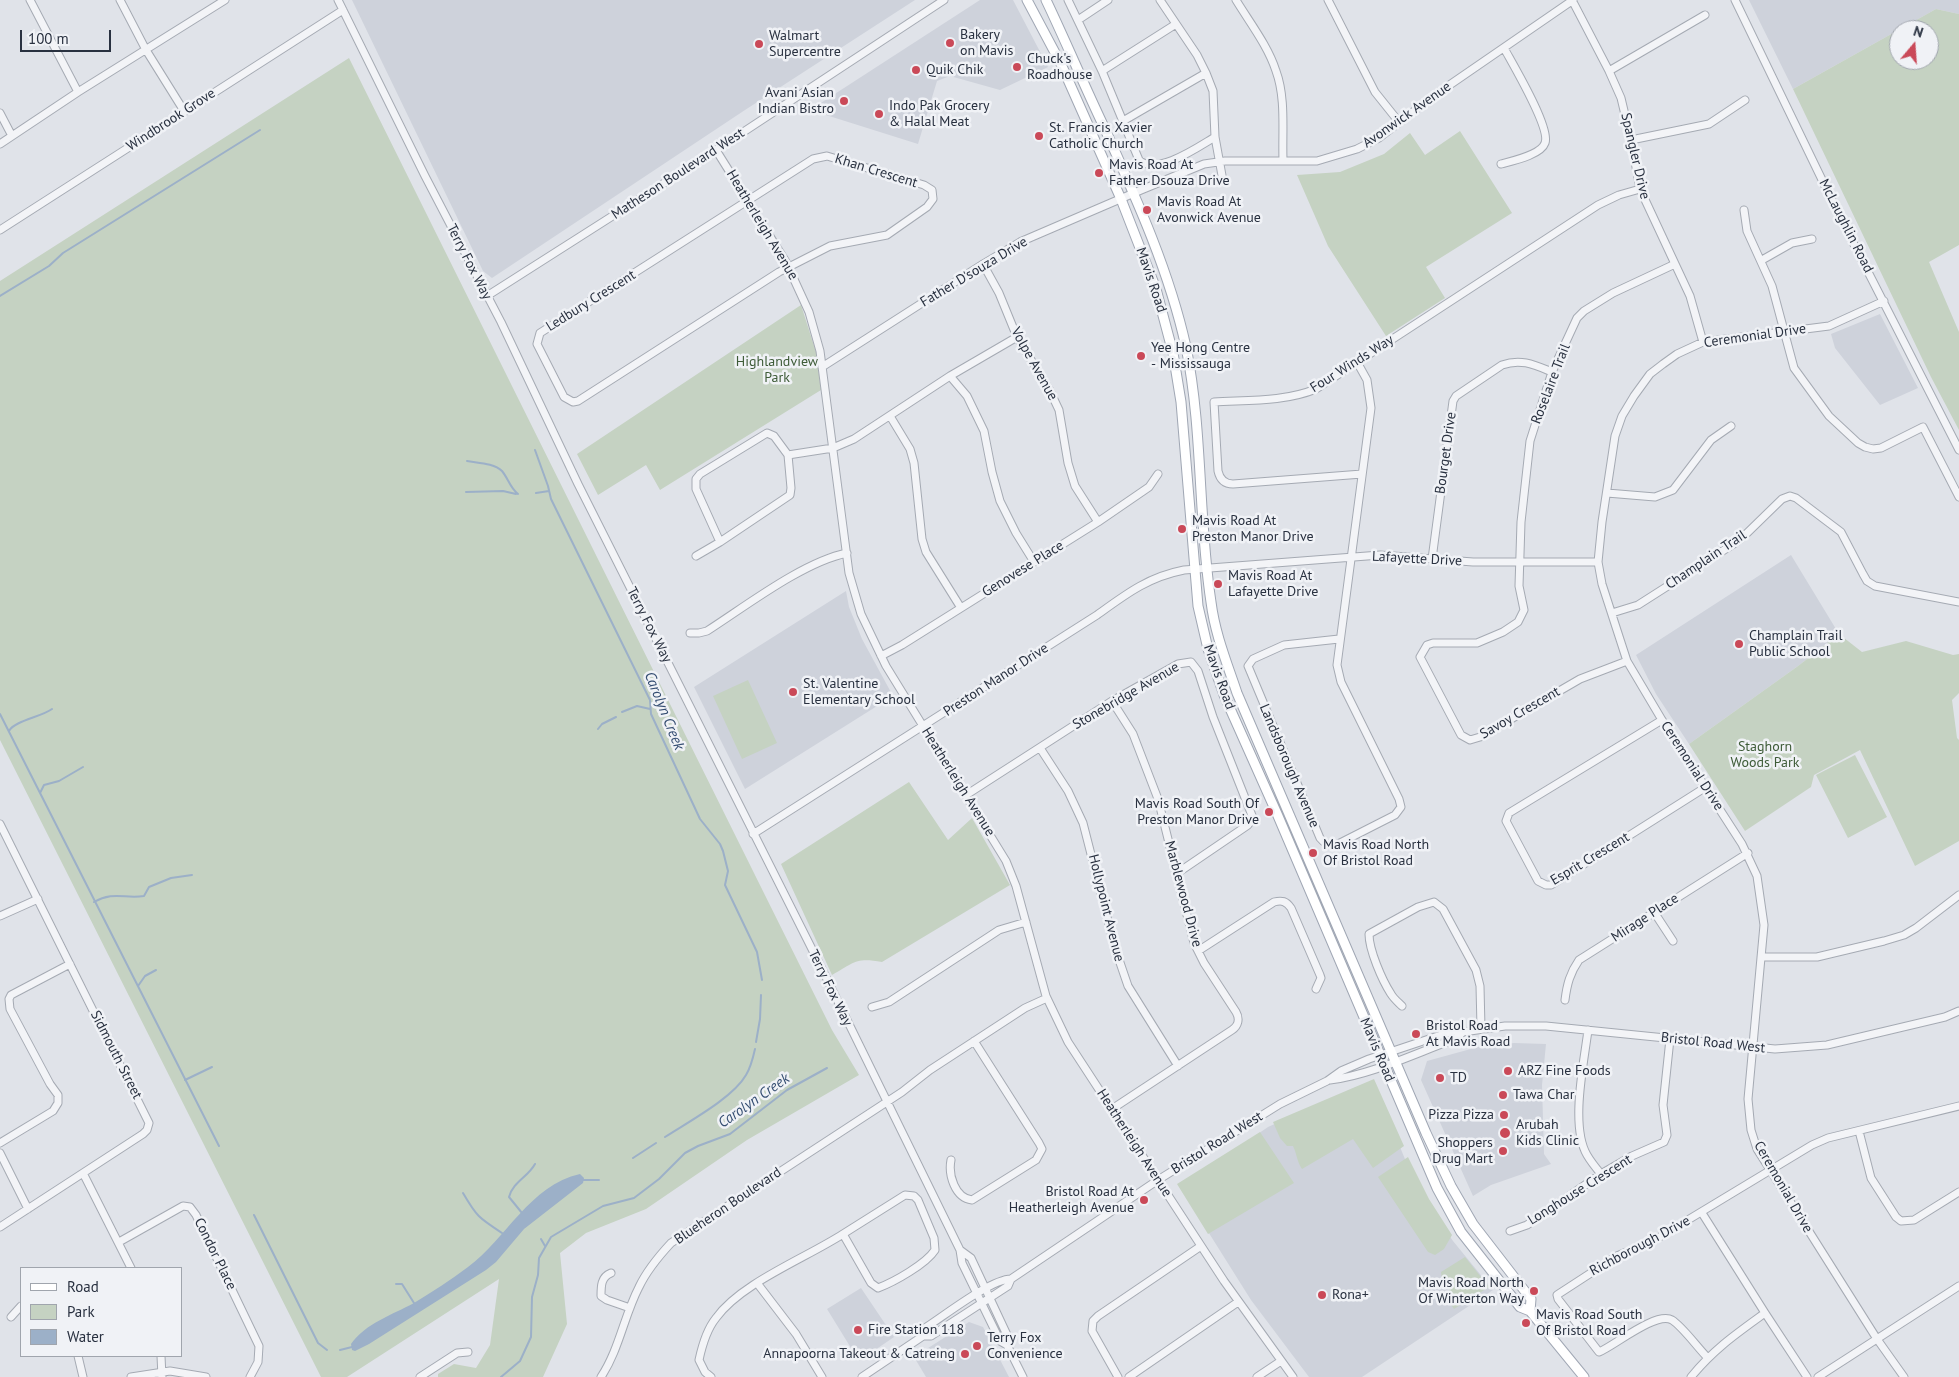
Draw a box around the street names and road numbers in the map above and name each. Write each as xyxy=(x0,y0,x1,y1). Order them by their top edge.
street label: Avonwick Avenue xyxy=(1360,78,1454,152)
street label: Windbrook Grove xyxy=(123,85,219,155)
street label: Spangler Drive xyxy=(1617,111,1653,201)
street label: Matheson Boulevard West xyxy=(608,125,748,223)
street label: Khan Crescent xyxy=(833,150,919,192)
street label: Heatherleigh Avenue xyxy=(723,167,801,283)
street label: McLaughlin Road xyxy=(1815,176,1877,276)
street label: Terry Fox Way xyxy=(443,221,495,303)
street label: Father D'souza Drive xyxy=(917,233,1031,311)
street label: Mavis Road xyxy=(1132,245,1170,315)
street label: Ledbury Crescent xyxy=(543,267,639,335)
street label: Ceremonial Drive xyxy=(1703,321,1807,351)
street label: Volpe Avenue xyxy=(1007,325,1061,403)
street label: Four Winds Way xyxy=(1307,332,1397,396)
street label: Roselaire Trail xyxy=(1528,342,1574,426)
street label: Bourget Drive xyxy=(1432,411,1460,495)
street label: Champlain Trail xyxy=(1663,527,1749,593)
street label: Genovese Place xyxy=(979,537,1067,601)
street label: Lafayette Drive xyxy=(1371,548,1463,570)
street label: Terry Fox Way xyxy=(623,584,675,666)
street label: Preston Manor Drive xyxy=(940,640,1052,720)
street label: Mavis Road xyxy=(1200,642,1238,712)
street label: Stonebridge Avenue xyxy=(1070,659,1182,733)
street label: Savoy Crescent xyxy=(1477,683,1563,743)
street label: Landsborough Avenue xyxy=(1255,702,1323,830)
street label: Ceremonial Drive xyxy=(1657,718,1727,814)
street label: Heatherleigh Avenue xyxy=(918,724,998,840)
street label: Esprit Crescent xyxy=(1548,829,1632,889)
street label: Marblewood Drive xyxy=(1161,839,1205,949)
street label: Hollypoint Avenue xyxy=(1085,852,1127,964)
street label: Mirage Place xyxy=(1608,890,1682,946)
street label: Terry Fox Way xyxy=(804,947,856,1029)
street label: Sidmouth Street xyxy=(86,1008,146,1102)
street label: Mavis Road xyxy=(1356,1016,1398,1084)
street label: Bristol Road West xyxy=(1660,1029,1766,1057)
street label: Heatherleigh Avenue xyxy=(1093,1086,1175,1200)
street label: Bristol Road West xyxy=(1168,1108,1266,1178)
street label: Ceremonial Drive xyxy=(1750,1138,1816,1236)
street label: Longhouse Crescent xyxy=(1525,1151,1635,1229)
street label: Blueheron Boulevard xyxy=(671,1164,785,1248)
street label: Richborough Drive xyxy=(1587,1212,1693,1280)
street label: Condor Place xyxy=(190,1215,240,1293)

